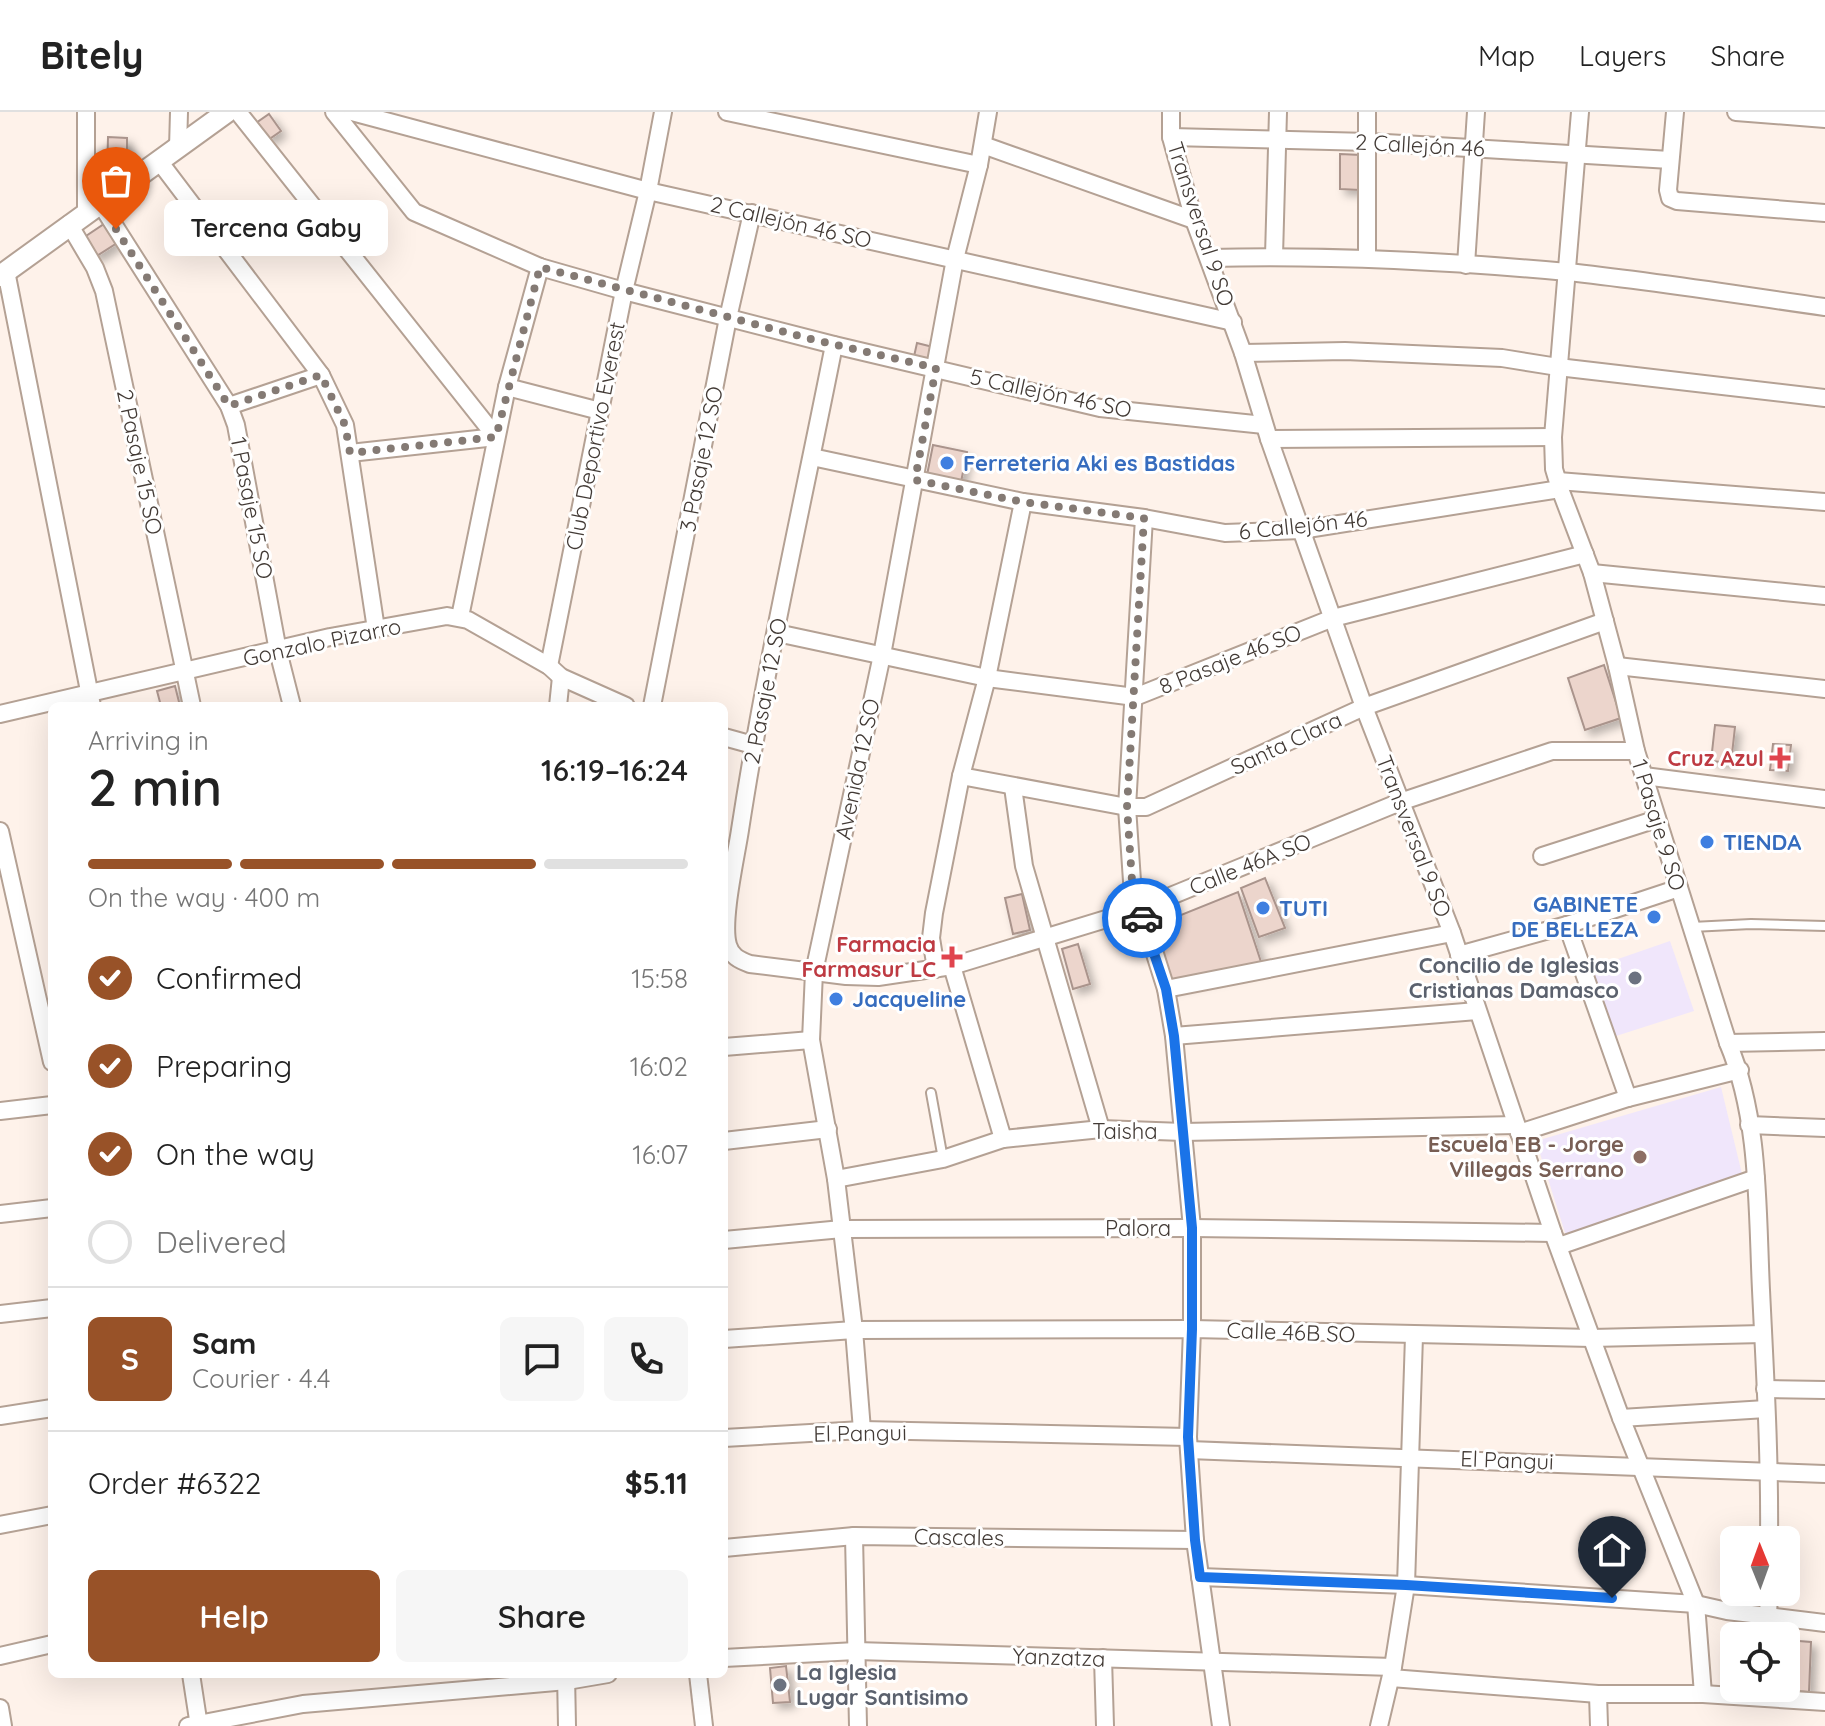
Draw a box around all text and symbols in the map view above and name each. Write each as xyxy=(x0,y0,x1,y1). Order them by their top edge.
text: Bitely xyxy=(40,31,144,79)
text: Map xyxy=(1478,38,1535,73)
text: Layers xyxy=(1579,38,1666,73)
text: Share xyxy=(1710,38,1785,73)
street label: 2 Callejón 46 xyxy=(1355,128,1486,162)
street label: Transversal 9 SO xyxy=(1161,138,1241,310)
pin xyxy=(82,147,150,229)
icon: bag xyxy=(94,159,138,203)
street label: 2 Callejón 46 SO xyxy=(708,190,874,254)
callout: Tercena Gaby xyxy=(164,201,388,257)
text: Tercena Gaby xyxy=(190,211,362,244)
street label: Club Deportivo Everest xyxy=(559,319,631,553)
street label: 5 Callejón 46 SO xyxy=(968,362,1134,424)
street label: 3 Pasaje 12 SO xyxy=(673,384,729,534)
street label: 2 Pasaje 15 SO xyxy=(111,387,169,537)
street label: 1 Pasaje 15 SO xyxy=(225,435,279,581)
place label: Ferreteria Aki es Bastidas xyxy=(963,449,1235,477)
marker: Ferreteria Aki es Bastidas xyxy=(938,454,956,472)
street label: 6 Callejón 46 xyxy=(1237,504,1369,546)
street label: Gonzalo Pizarro xyxy=(240,612,404,672)
street label: 2 Pasaje 12 SO xyxy=(737,616,793,766)
street label: 8 Pasaje 46 SO xyxy=(1155,618,1305,700)
street label: Avenida 12 SO xyxy=(828,696,886,842)
street label: Santa Clara xyxy=(1226,705,1346,781)
text: Arriving in xyxy=(88,724,209,757)
place label: Cruz Azul xyxy=(1667,744,1764,772)
marker: Cruz Azul xyxy=(1771,749,1789,767)
text: 16:19–16:24 xyxy=(541,751,688,789)
street label: Transversal 9 SO xyxy=(1370,751,1458,921)
text: 2 min xyxy=(88,754,222,819)
street label: 1 Pasaje 9 SO xyxy=(1626,756,1692,894)
street label: Calle 46A SO xyxy=(1185,827,1315,901)
place label: TIENDA xyxy=(1723,828,1801,856)
marker: TIENDA xyxy=(1698,833,1716,851)
courier xyxy=(1102,878,1182,958)
text: On the way · 400 m xyxy=(88,881,320,914)
place label: GABINETE DE BELLEZA xyxy=(1511,890,1638,943)
place label: TUTI xyxy=(1279,894,1328,922)
icon: car xyxy=(1120,896,1164,940)
marker: TUTI xyxy=(1254,899,1272,917)
marker: GABINETE DE BELLEZA xyxy=(1645,908,1663,926)
place label: Farmacia Farmasur LC xyxy=(801,930,936,983)
marker: Farmacia Farmasur LC xyxy=(943,948,961,966)
place label: Concilio de Iglesias Cristianas Damasco xyxy=(1409,951,1619,1004)
icon: check xyxy=(88,956,132,1000)
text: Confirmed xyxy=(156,959,302,997)
text: 15:58 xyxy=(631,962,688,995)
marker: Concilio de Iglesias Cristianas Damasco xyxy=(1626,969,1644,987)
place label: Jacqueline xyxy=(852,985,966,1013)
marker: Jacqueline xyxy=(827,990,845,1008)
icon: check xyxy=(88,1044,132,1088)
text: Preparing xyxy=(156,1047,292,1085)
text: 16:02 xyxy=(630,1050,688,1083)
street label: Taisha xyxy=(1092,1117,1158,1145)
place label: Escuela EB - Jorge Villegas Serrano xyxy=(1428,1130,1624,1183)
icon: check xyxy=(88,1132,132,1176)
text: On the way xyxy=(156,1135,315,1173)
text: 16:07 xyxy=(632,1138,688,1171)
marker: Escuela EB - Jorge Villegas Serrano xyxy=(1631,1148,1649,1166)
street label: Palora xyxy=(1105,1214,1171,1242)
text: Delivered xyxy=(156,1223,287,1261)
street label: Calle 46B SO xyxy=(1226,1316,1356,1348)
button: chat xyxy=(500,1317,584,1401)
button: phone xyxy=(604,1317,688,1401)
text: Sam xyxy=(192,1324,256,1362)
text: S xyxy=(121,1340,139,1378)
text: Courier · 4.4 xyxy=(192,1362,330,1395)
street label: El Pangui xyxy=(813,1418,907,1448)
street label: El Pangui xyxy=(1460,1444,1554,1476)
text: Order #6322 xyxy=(88,1464,261,1502)
text: $5.11 xyxy=(625,1464,688,1502)
pin xyxy=(1578,1516,1646,1598)
street label: Cascales xyxy=(914,1522,1004,1552)
north arrow xyxy=(1720,1526,1800,1606)
map controls xyxy=(1720,1526,1800,1702)
icon: home xyxy=(1590,1528,1634,1572)
button: Help xyxy=(88,1570,380,1662)
button: Share xyxy=(396,1570,688,1662)
button: locate xyxy=(1720,1622,1800,1702)
street label: Yanzatza xyxy=(1012,1641,1106,1673)
place label: La Iglesia Lugar Santisimo xyxy=(796,1658,969,1711)
marker: La Iglesia Lugar Santisimo xyxy=(771,1676,789,1694)

